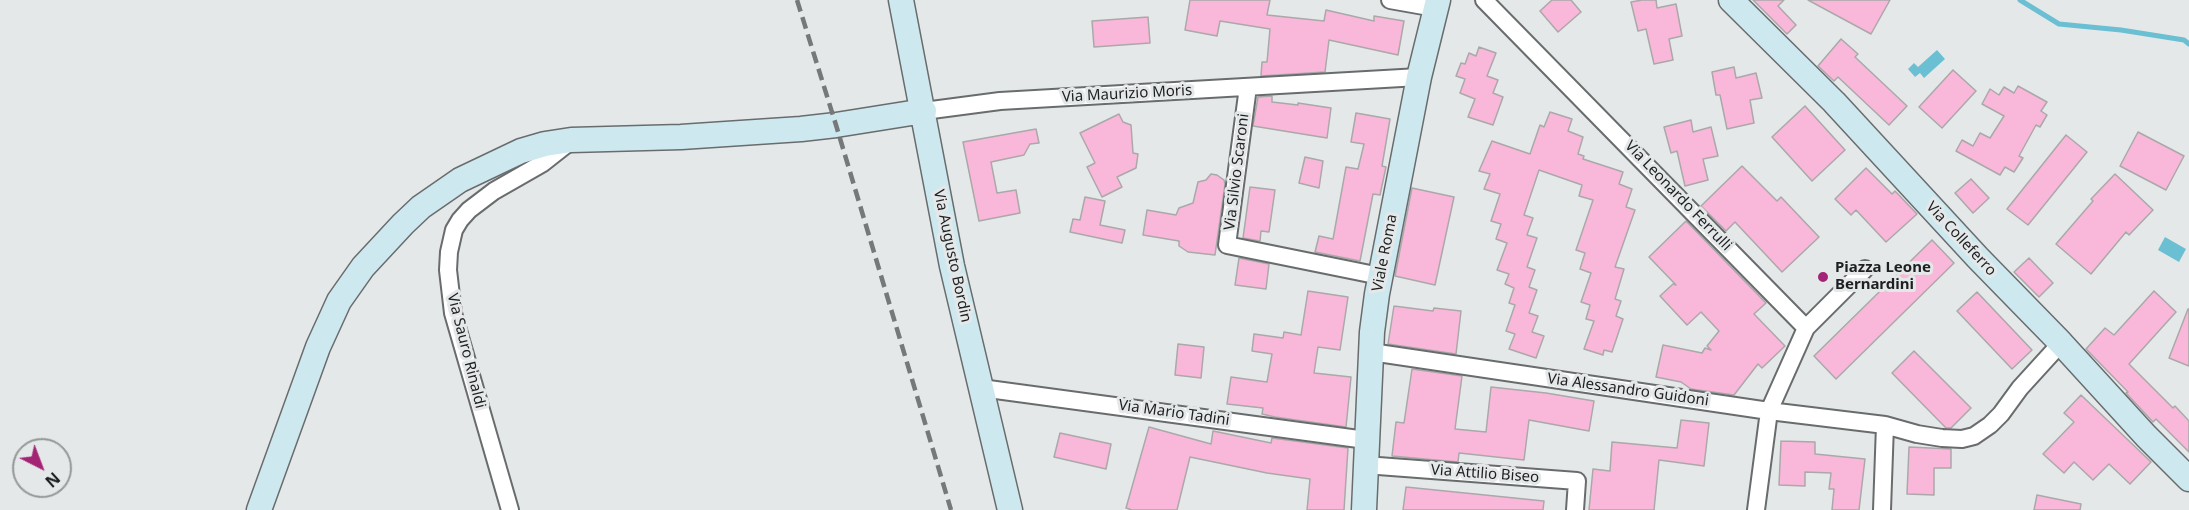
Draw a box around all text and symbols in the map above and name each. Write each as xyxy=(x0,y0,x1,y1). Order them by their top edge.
street label: Via Maurizio Moris xyxy=(1061,82,1193,106)
street label: Via Silvio Scaroni xyxy=(1221,113,1253,231)
street label: Via Leonardo Ferrulli xyxy=(1621,137,1735,255)
street label: Via Augusto Bordin xyxy=(929,188,975,324)
street label: Via Colleferro xyxy=(1922,198,2000,280)
street label: Viale Roma xyxy=(1369,213,1401,293)
place label: Piazza Leone Bernardini xyxy=(1835,259,1931,294)
marker: Piazza Leone Bernardini xyxy=(1816,270,1830,284)
street label: Via Sauro Rinaldi xyxy=(443,292,489,410)
street label: Via Alessandro Guidoni xyxy=(1546,370,1710,410)
street label: Via Mario Tadini xyxy=(1117,396,1231,430)
north arrow xyxy=(12,438,72,498)
street label: Via Attilio Biseo xyxy=(1430,461,1540,487)
text: N xyxy=(41,467,65,492)

